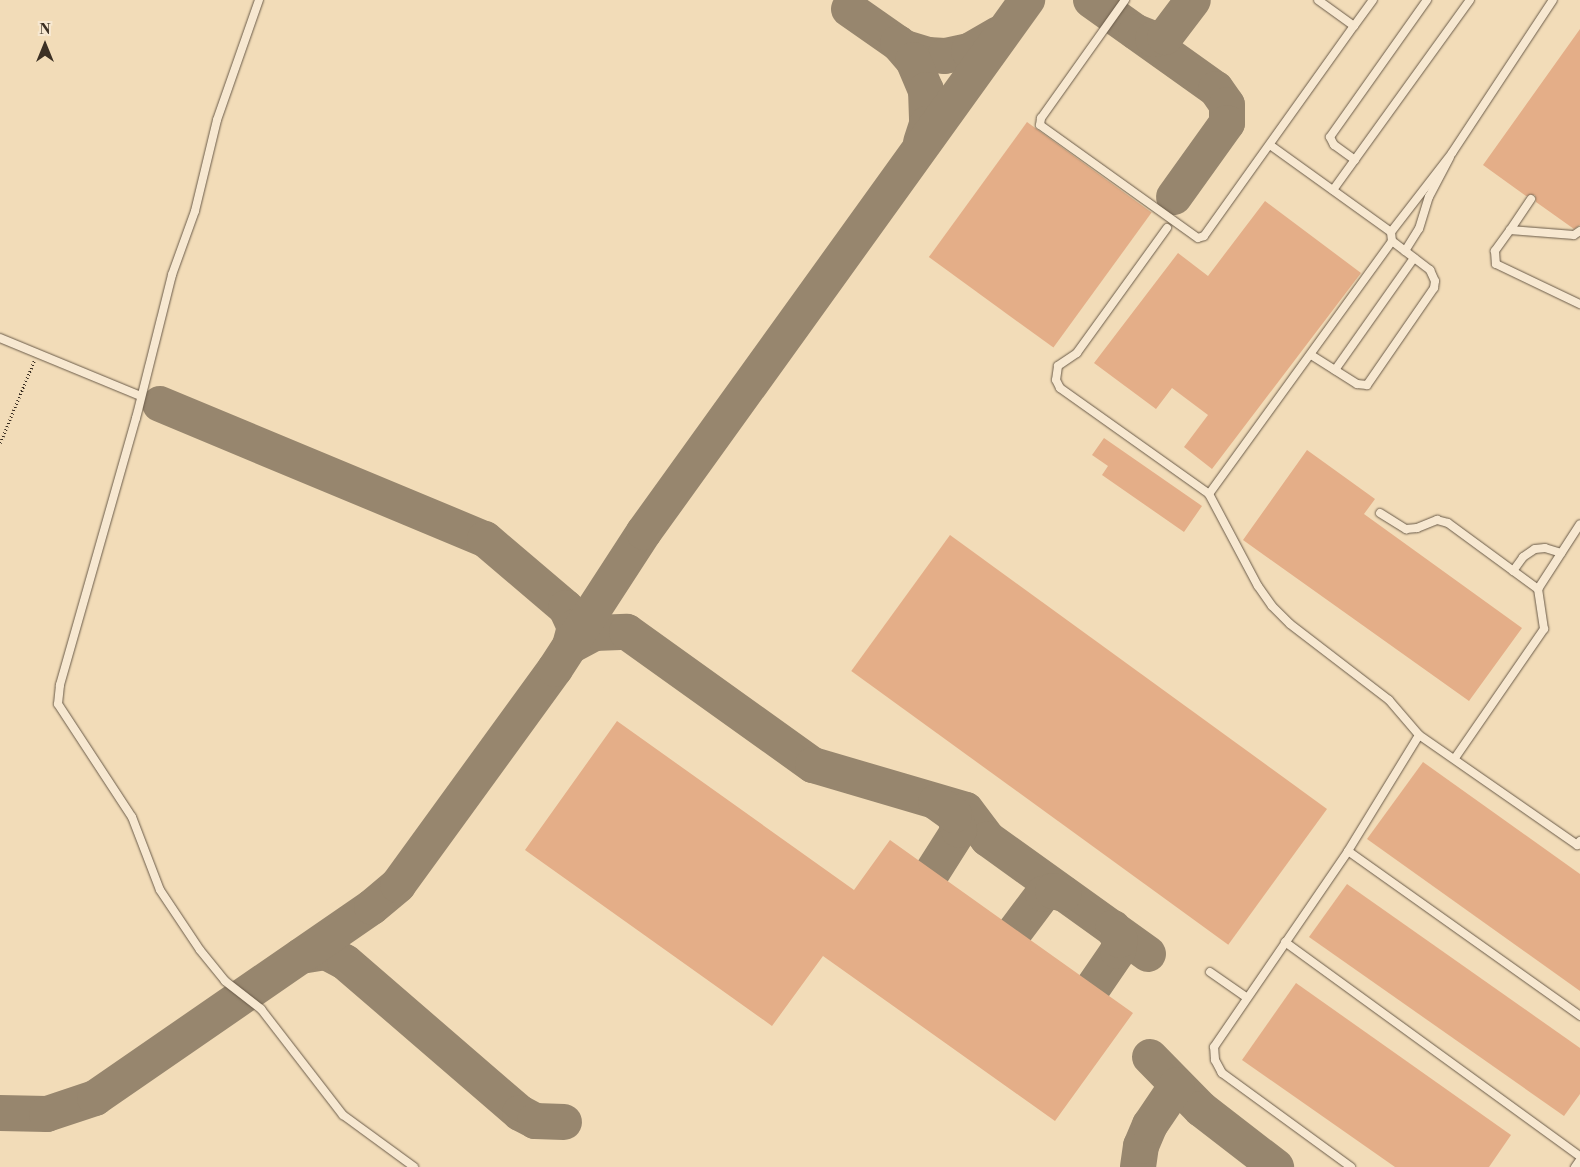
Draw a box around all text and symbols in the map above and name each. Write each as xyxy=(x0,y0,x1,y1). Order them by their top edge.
north arrow xyxy=(20,20,70,70)
text: N xyxy=(39,21,51,39)

